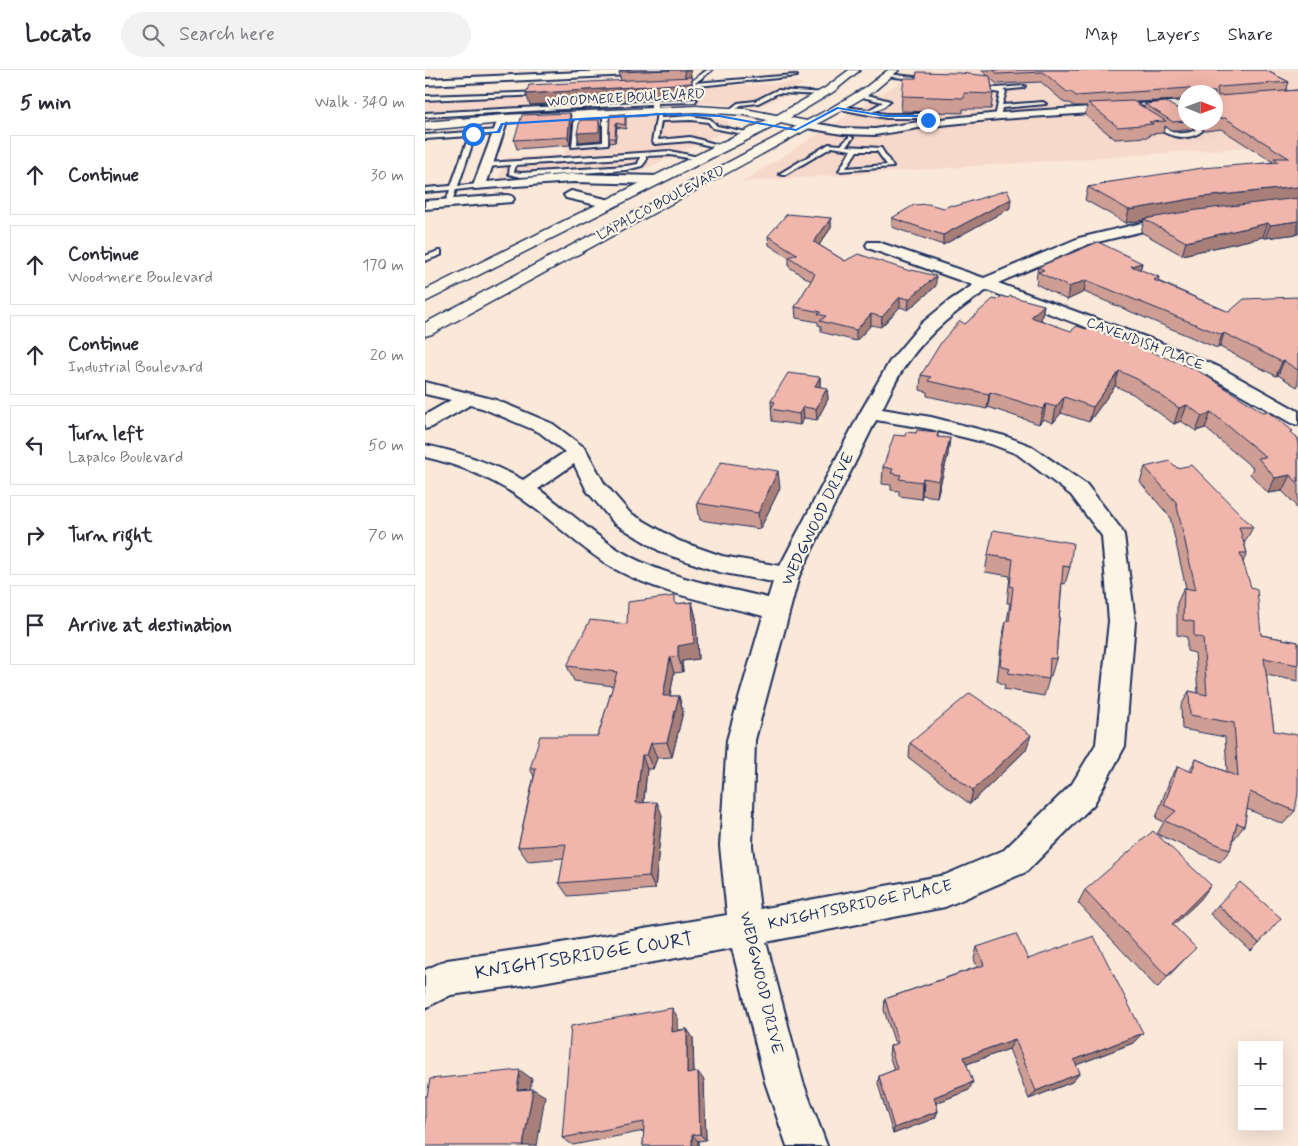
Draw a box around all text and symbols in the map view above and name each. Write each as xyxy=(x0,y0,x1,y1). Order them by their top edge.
search box xyxy=(121,12,471,57)
text: Locato xyxy=(25,19,91,50)
icon: search xyxy=(139,21,167,49)
text: Search here xyxy=(179,22,275,47)
text: Map xyxy=(1085,23,1118,47)
text: Layers xyxy=(1146,23,1200,47)
text: Share xyxy=(1228,23,1273,47)
street label: WOODMERE BOULEVARD xyxy=(547,85,705,111)
north arrow xyxy=(1178,85,1223,130)
text: 5 min xyxy=(20,89,72,117)
text: Walk · 340 m xyxy=(315,92,405,113)
route end xyxy=(917,109,940,132)
route start xyxy=(462,123,485,146)
icon: ahead xyxy=(21,161,49,189)
street label: LAPALCO BOULEVARD xyxy=(594,162,728,244)
text: Continue xyxy=(68,163,139,188)
text: 30 m xyxy=(371,165,404,186)
text: Continue xyxy=(68,242,139,267)
icon: ahead xyxy=(21,251,49,279)
text: 170 m xyxy=(362,255,404,276)
text: Woodmere Boulevard xyxy=(68,267,213,288)
street label: CAVENDISH PLACE xyxy=(1084,313,1206,375)
text: Continue xyxy=(68,332,139,357)
icon: ahead xyxy=(21,341,49,369)
text: 20 m xyxy=(370,345,404,366)
text: Industrial Boulevard xyxy=(68,357,203,378)
text: Turn left xyxy=(68,422,144,447)
icon: left xyxy=(21,431,49,459)
text: 50 m xyxy=(368,435,404,456)
text: Lapalco Boulevard xyxy=(68,447,183,468)
street label: WEDGWOOD DRIVE xyxy=(777,449,859,589)
icon: right xyxy=(21,521,49,549)
text: Turn right xyxy=(68,523,152,548)
text: 70 m xyxy=(368,525,404,546)
icon: arrive xyxy=(21,611,49,639)
text: Arrive at destination xyxy=(68,613,232,638)
street label: KNIGHTSBRIDGE PLACE xyxy=(766,875,954,935)
street label: WEDGWOOD DRIVE xyxy=(734,910,788,1056)
street label: KNIGHTSBRIDGE COURT xyxy=(473,926,695,986)
map controls xyxy=(1238,1041,1283,1131)
button: + xyxy=(1238,1041,1283,1086)
button: − xyxy=(1238,1086,1283,1131)

